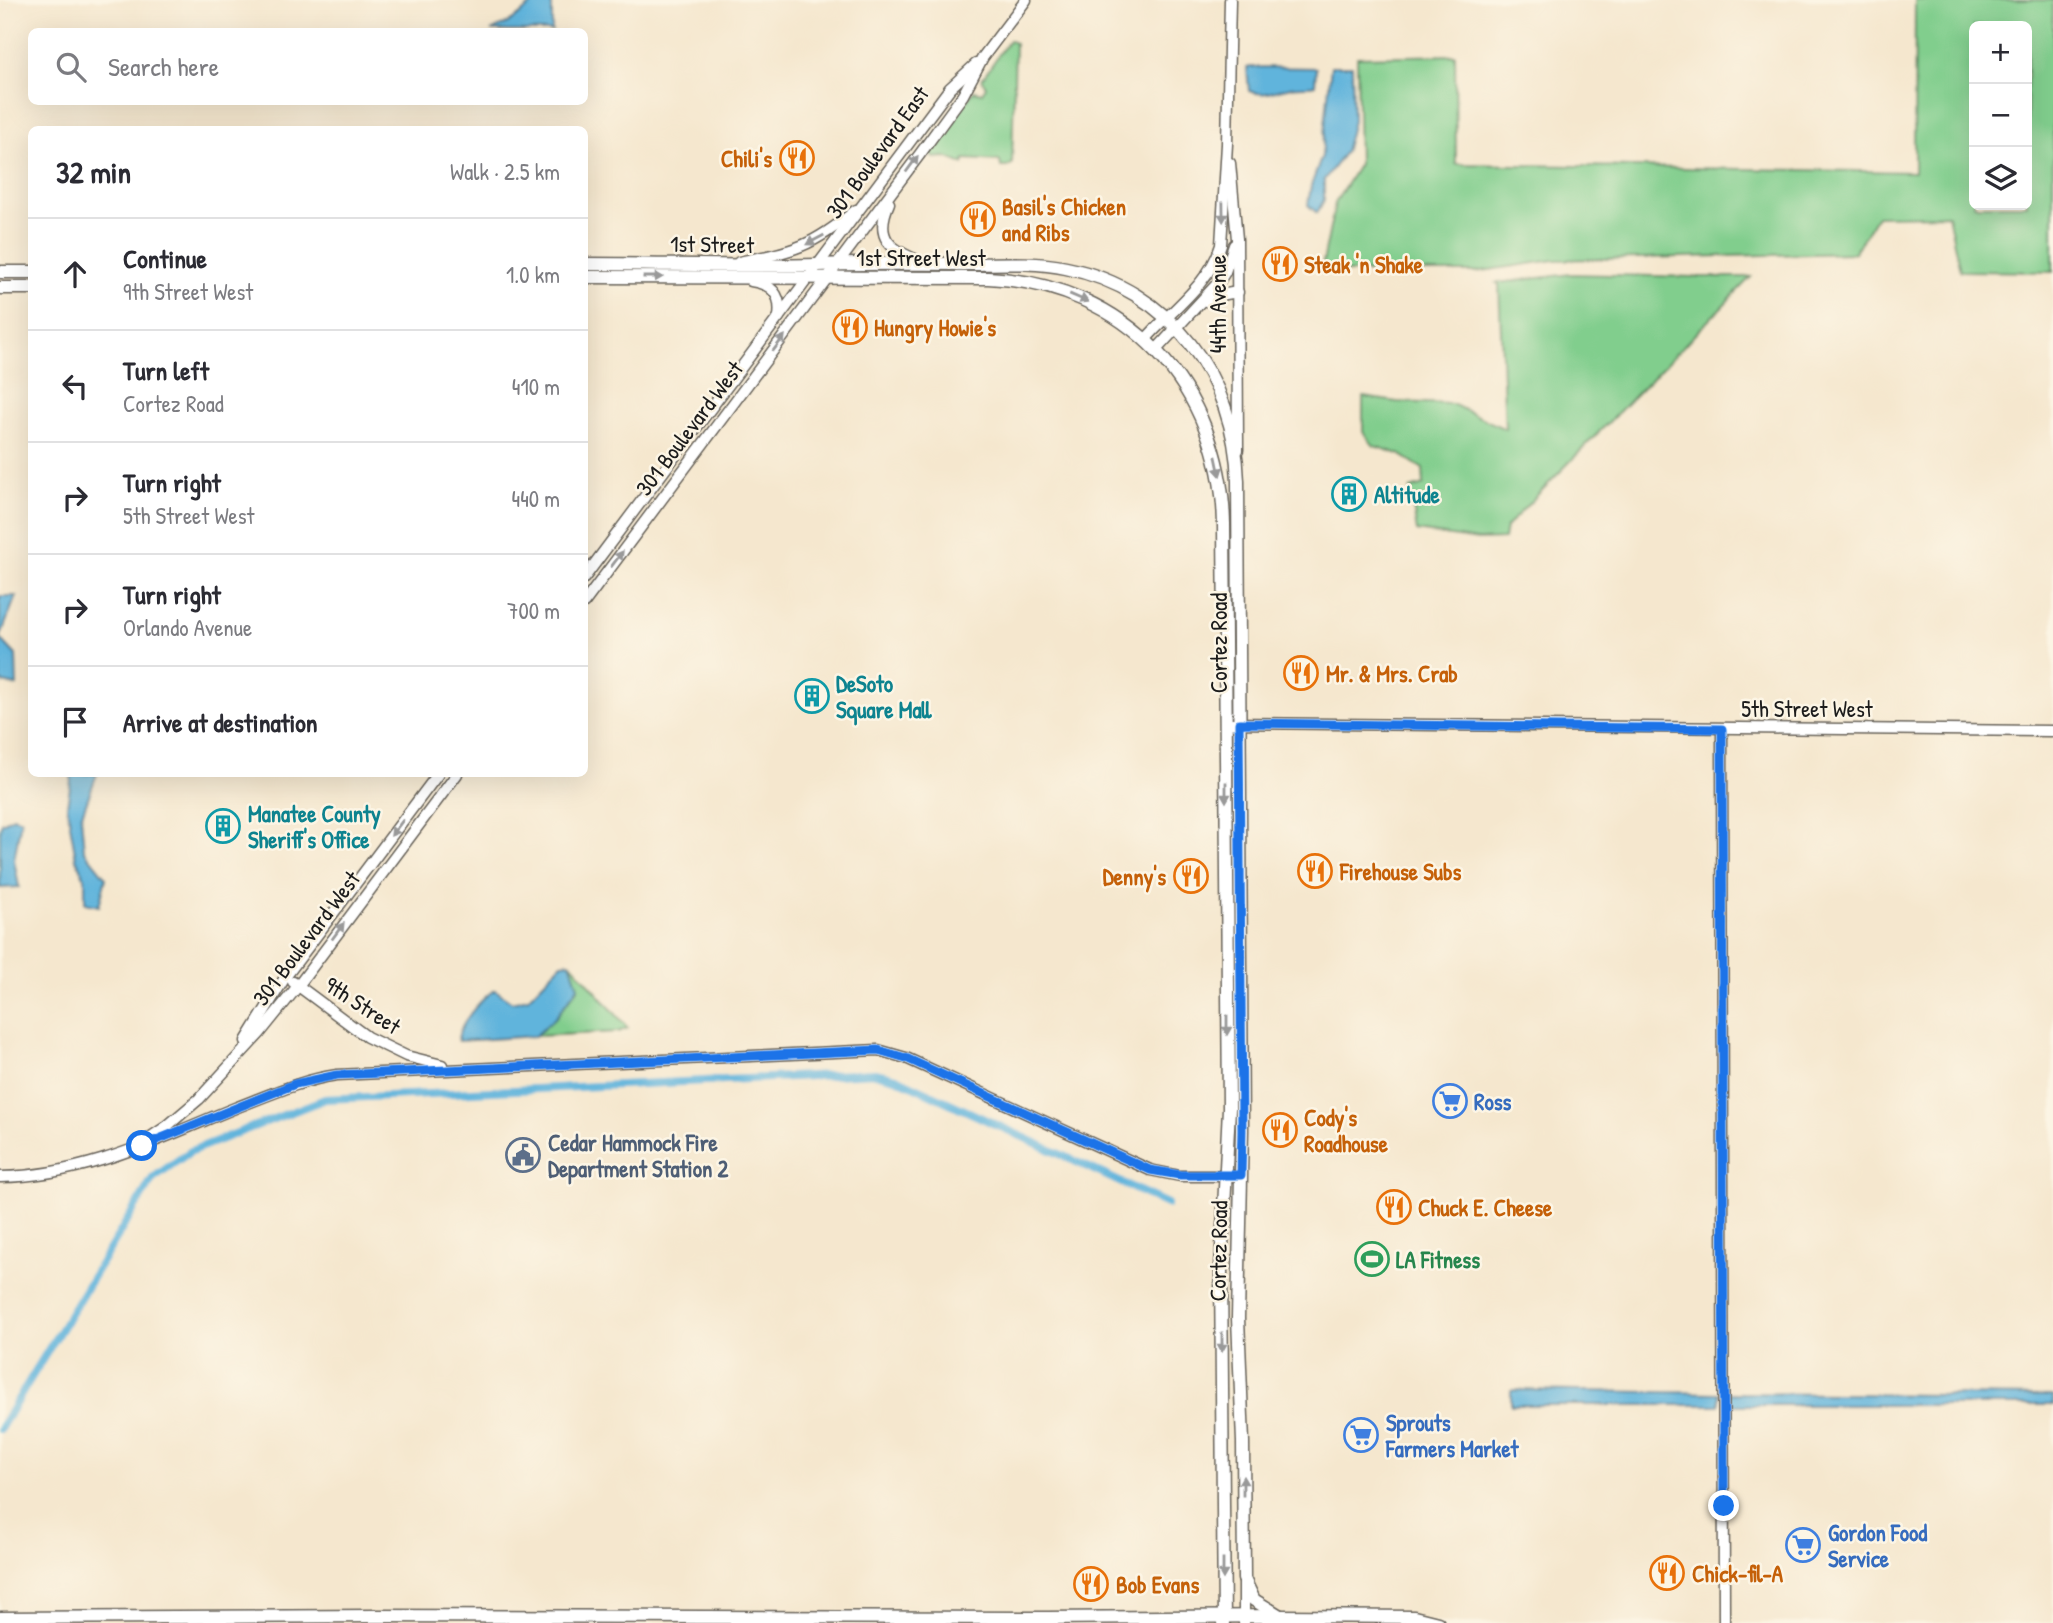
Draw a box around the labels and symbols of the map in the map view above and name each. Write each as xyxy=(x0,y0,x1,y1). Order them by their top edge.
street label: 301 Boulevard East xyxy=(818,79,936,225)
restaurant icon: Chili's xyxy=(778,139,816,177)
place label: Chili's xyxy=(721,143,772,174)
one-way arrow xyxy=(905,155,919,173)
place label: Basil's Chicken and Ribs xyxy=(1002,191,1126,248)
restaurant icon: Basil's Chicken and Ribs xyxy=(959,200,997,238)
one-way arrow xyxy=(1217,201,1229,223)
street label: 1st Street xyxy=(670,228,755,260)
one-way arrow xyxy=(805,234,824,246)
street label: 1st Street West xyxy=(856,242,987,273)
restaurant icon: Steak 'n Shake xyxy=(1261,245,1299,283)
place label: Steak 'n Shake xyxy=(1304,249,1424,280)
street label: 44th Avenue xyxy=(1202,255,1233,353)
one-way arrow xyxy=(642,271,664,283)
one-way arrow xyxy=(1069,292,1089,304)
restaurant icon: Hungry Howie's xyxy=(831,308,869,346)
place label: Hungry Howie's xyxy=(874,312,996,344)
one-way arrow xyxy=(771,334,785,352)
street label: 301 Boulevard West xyxy=(628,353,750,502)
one-way arrow xyxy=(1213,456,1224,478)
building icon: Altitude xyxy=(1330,475,1368,513)
place label: Altitude xyxy=(1374,479,1440,510)
one-way arrow xyxy=(610,550,624,568)
street label: Cortez Road xyxy=(1203,593,1234,693)
restaurant icon: Mr. & Mrs. Crab xyxy=(1282,654,1320,692)
place label: Mr. & Mrs. Crab xyxy=(1326,658,1458,689)
place label: DeSoto Square Mall xyxy=(836,668,932,726)
building icon: DeSoto Square Mall xyxy=(793,677,831,715)
street label: 5th Street West xyxy=(1741,693,1874,724)
one-way arrow xyxy=(1220,781,1232,803)
place label: Manatee County Sheriff's Office xyxy=(248,798,381,855)
building icon: Manatee County Sheriff's Office xyxy=(204,807,242,845)
one-way arrow xyxy=(391,819,405,837)
restaurant icon: Firehouse Subs xyxy=(1296,852,1334,890)
place label: Firehouse Subs xyxy=(1339,856,1461,887)
restaurant icon: Denny's xyxy=(1172,857,1210,895)
place label: Denny's xyxy=(1103,861,1166,893)
street label: 301 Boulevard West xyxy=(245,863,367,1012)
one-way arrow xyxy=(331,922,345,941)
street label: 9th Street xyxy=(319,969,408,1042)
one-way arrow xyxy=(1222,1014,1233,1036)
supermarket icon: Ross xyxy=(1431,1082,1469,1120)
place label: Ross xyxy=(1474,1086,1512,1117)
place label: Cody's Roadhouse xyxy=(1304,1102,1389,1159)
restaurant icon: Cody's Roadhouse xyxy=(1261,1111,1299,1149)
place label: Cedar Hammock Fire Department Station 2 xyxy=(548,1127,729,1185)
route start xyxy=(126,1130,157,1161)
public building icon: Cedar Hammock Fire Department Station 2 xyxy=(504,1136,542,1174)
restaurant icon: Chuck E. Cheese xyxy=(1375,1188,1413,1226)
place label: Chuck E. Cheese xyxy=(1418,1192,1553,1223)
street label: Cortez Road xyxy=(1202,1200,1234,1302)
sports icon: LA Fitness xyxy=(1353,1240,1391,1278)
place label: LA Fitness xyxy=(1396,1244,1480,1275)
one-way arrow xyxy=(1216,1331,1228,1353)
place label: Sprouts Farmers Market xyxy=(1385,1407,1520,1464)
supermarket icon: Sprouts Farmers Market xyxy=(1342,1416,1380,1454)
one-way arrow xyxy=(1237,1475,1249,1497)
route end xyxy=(1708,1490,1739,1521)
place label: Gordon Food Service xyxy=(1828,1517,1927,1574)
supermarket icon: Gordon Food Service xyxy=(1784,1526,1822,1564)
restaurant icon: Chick-fil-A xyxy=(1648,1554,1686,1592)
one-way arrow xyxy=(1217,1558,1229,1580)
place label: Chick-fil-A xyxy=(1692,1558,1784,1589)
restaurant icon: Bob Evans xyxy=(1072,1565,1110,1603)
place label: Bob Evans xyxy=(1116,1569,1199,1600)

